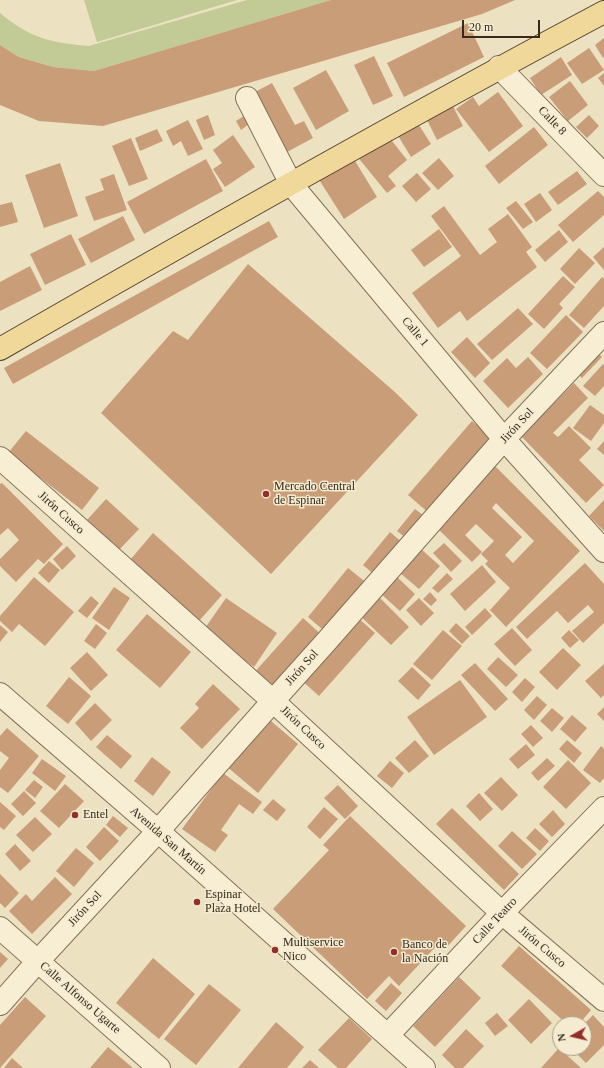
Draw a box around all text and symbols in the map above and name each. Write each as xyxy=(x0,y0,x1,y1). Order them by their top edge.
scale bar xyxy=(464,12,542,38)
text: 20 m xyxy=(469,20,493,34)
street label: Calle 8 xyxy=(535,104,569,138)
street label: Calle 1 xyxy=(398,314,432,350)
street label: Jirón Sol xyxy=(497,405,537,447)
place label: Mercado Central de Espinar xyxy=(274,480,355,508)
street label: Jirón Cusco xyxy=(35,489,87,537)
marker: Mercado Central de Espinar xyxy=(261,489,271,499)
street label: Jirón Sol xyxy=(282,647,322,689)
street label: Jirón Cusco xyxy=(277,703,329,753)
street label: Avenida San Martín xyxy=(127,804,209,878)
place label: Entel xyxy=(83,808,108,822)
marker: Entel xyxy=(70,810,80,820)
street label: Jirón Sol xyxy=(65,888,105,930)
place label: Espinar Plaza Hotel xyxy=(205,888,261,916)
street label: Calle Teatro xyxy=(470,895,520,947)
marker: Espinar Plaza Hotel xyxy=(192,897,202,907)
street label: Jirón Cusco xyxy=(516,923,568,971)
place label: Multiservice Nico xyxy=(283,936,344,964)
place label: Banco de la Nación xyxy=(402,938,448,966)
marker: Multiservice Nico xyxy=(270,945,280,955)
marker: Banco de la Nación xyxy=(389,947,399,957)
street label: Calle Alfonso Ugarte xyxy=(37,959,123,1037)
north arrow xyxy=(552,1016,592,1056)
text: N xyxy=(555,1033,568,1042)

